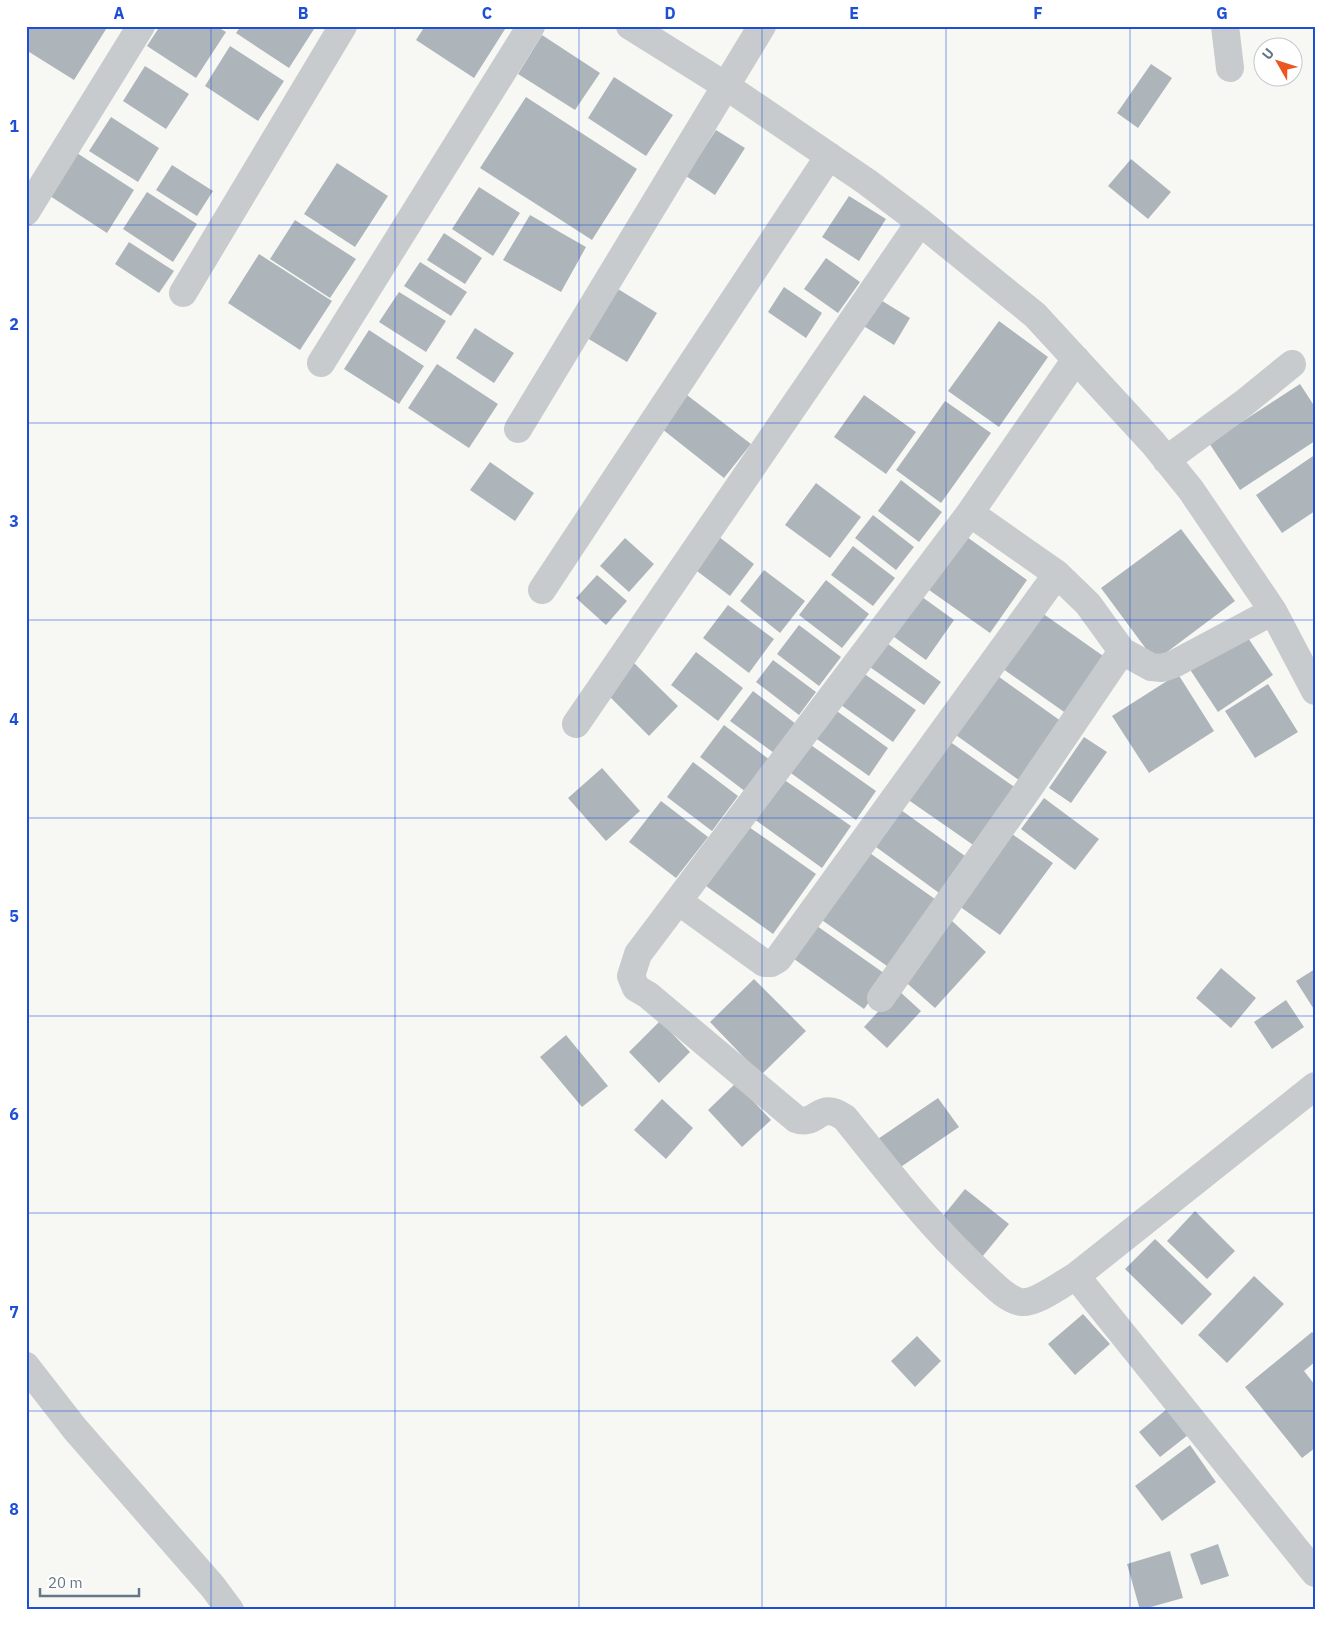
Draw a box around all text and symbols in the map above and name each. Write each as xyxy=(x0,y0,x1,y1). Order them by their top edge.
text: A xyxy=(114,3,125,23)
text: B xyxy=(298,3,309,23)
text: C xyxy=(482,3,492,23)
text: D xyxy=(664,3,676,23)
text: E xyxy=(849,3,859,23)
text: F xyxy=(1033,3,1043,23)
text: G xyxy=(1216,3,1228,23)
north arrow xyxy=(1254,38,1304,88)
text: U xyxy=(1258,44,1278,63)
text: 1 xyxy=(9,116,19,136)
text: 2 xyxy=(9,314,19,334)
text: 3 xyxy=(9,511,19,531)
text: 4 xyxy=(9,709,19,729)
text: 5 xyxy=(9,906,19,926)
text: 6 xyxy=(9,1104,19,1124)
text: 7 xyxy=(9,1302,19,1322)
text: 8 xyxy=(9,1499,19,1519)
scale bar xyxy=(40,1566,139,1598)
text: 20 m xyxy=(48,1573,83,1592)

